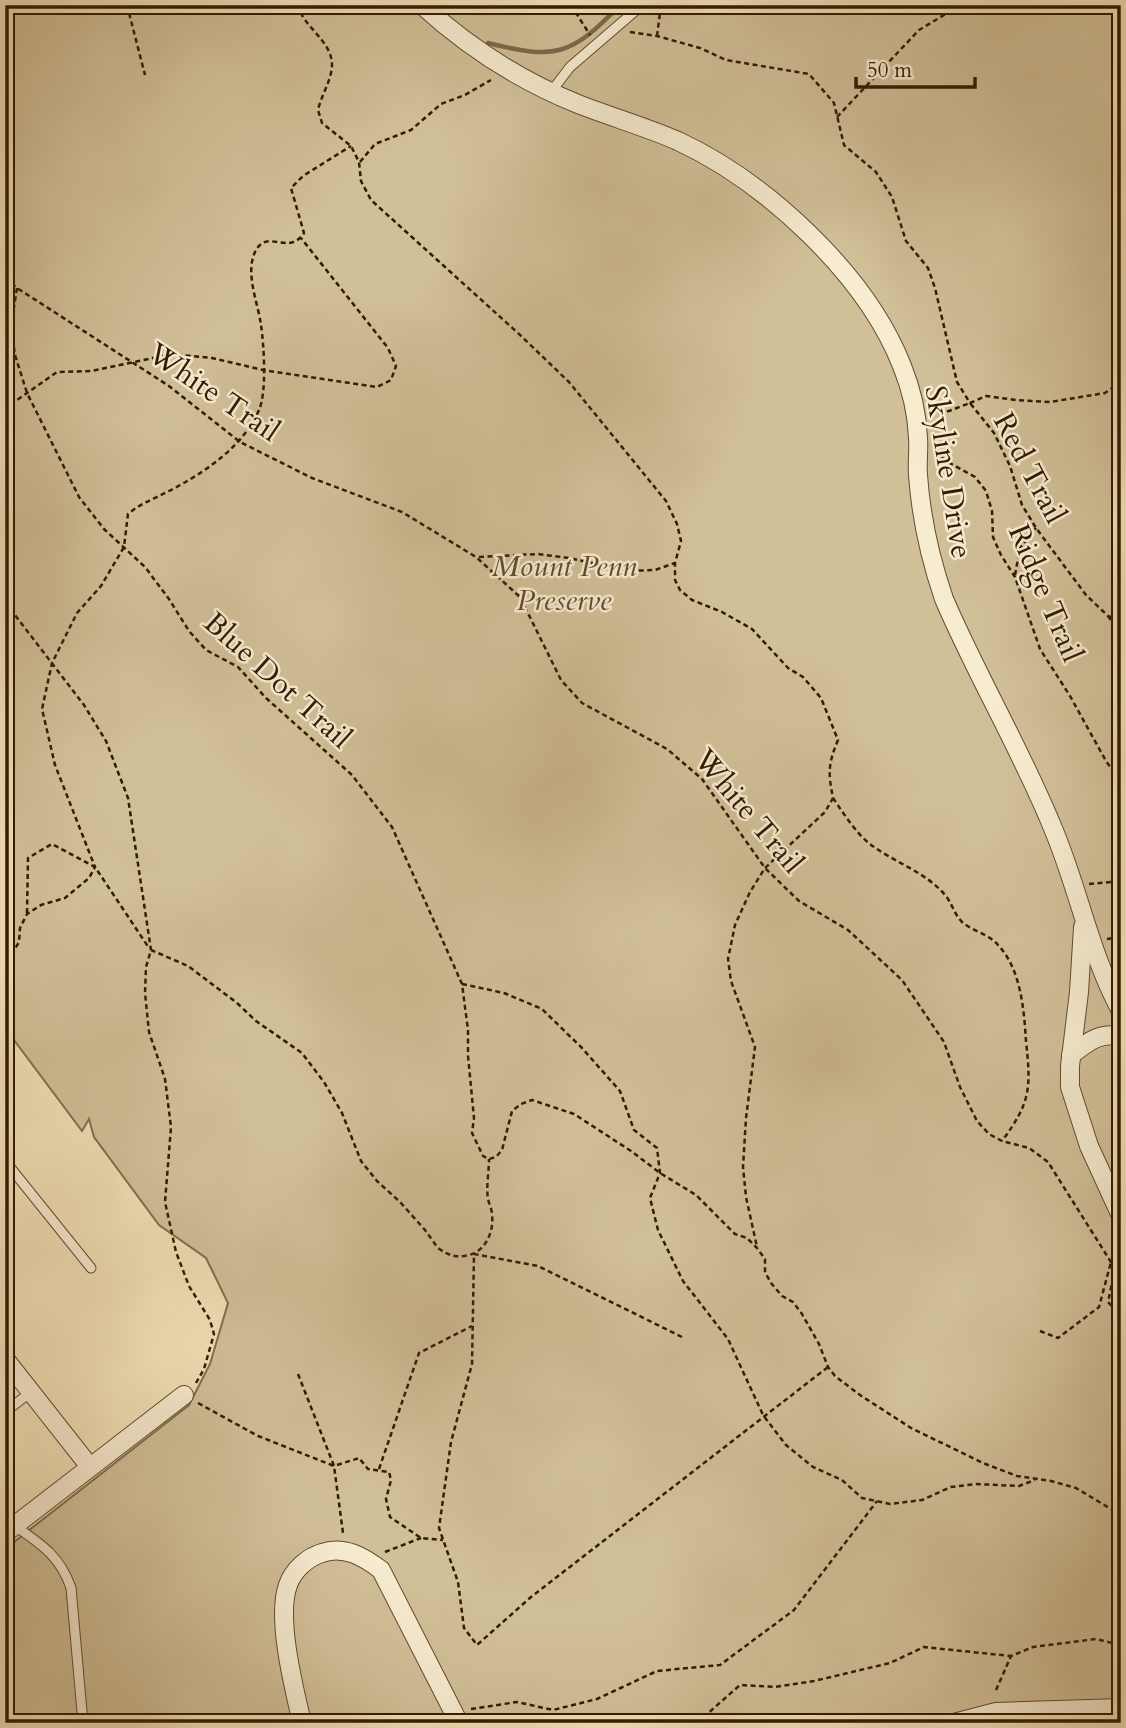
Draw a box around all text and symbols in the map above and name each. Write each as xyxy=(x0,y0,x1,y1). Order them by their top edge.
scale bar xyxy=(856,46,976,90)
text: 50 m xyxy=(867,56,912,85)
street label: White Trail xyxy=(139,333,288,452)
street label: Skyline Drive xyxy=(915,383,982,561)
street label: Red Trail xyxy=(983,405,1076,531)
street label: Ridge Trail xyxy=(998,518,1093,669)
park label: Mount Penn Preserve xyxy=(491,546,637,621)
street label: Blue Dot Trail xyxy=(195,603,361,758)
street label: White Trail xyxy=(684,739,813,883)

